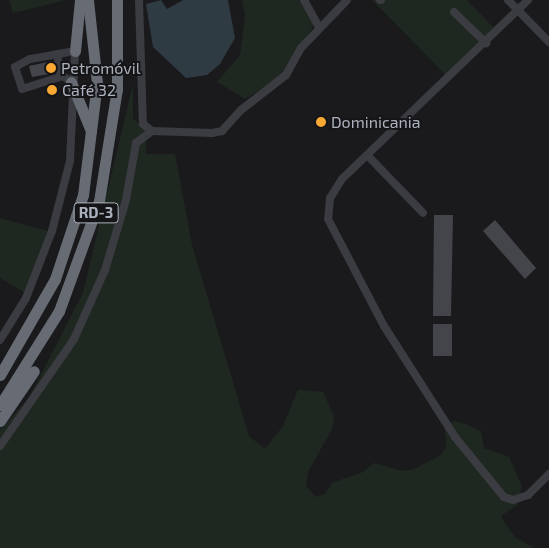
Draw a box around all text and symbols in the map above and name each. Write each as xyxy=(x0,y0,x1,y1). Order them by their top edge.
place label: Petromóvil xyxy=(61,58,141,78)
marker: Petromóvil xyxy=(45,62,57,74)
place label: Café 32 xyxy=(62,80,116,100)
marker: Café 32 xyxy=(46,84,58,96)
place label: Dominicania xyxy=(331,112,421,132)
marker: Dominicania xyxy=(315,116,327,128)
road number: RD-3 xyxy=(74,200,118,226)

